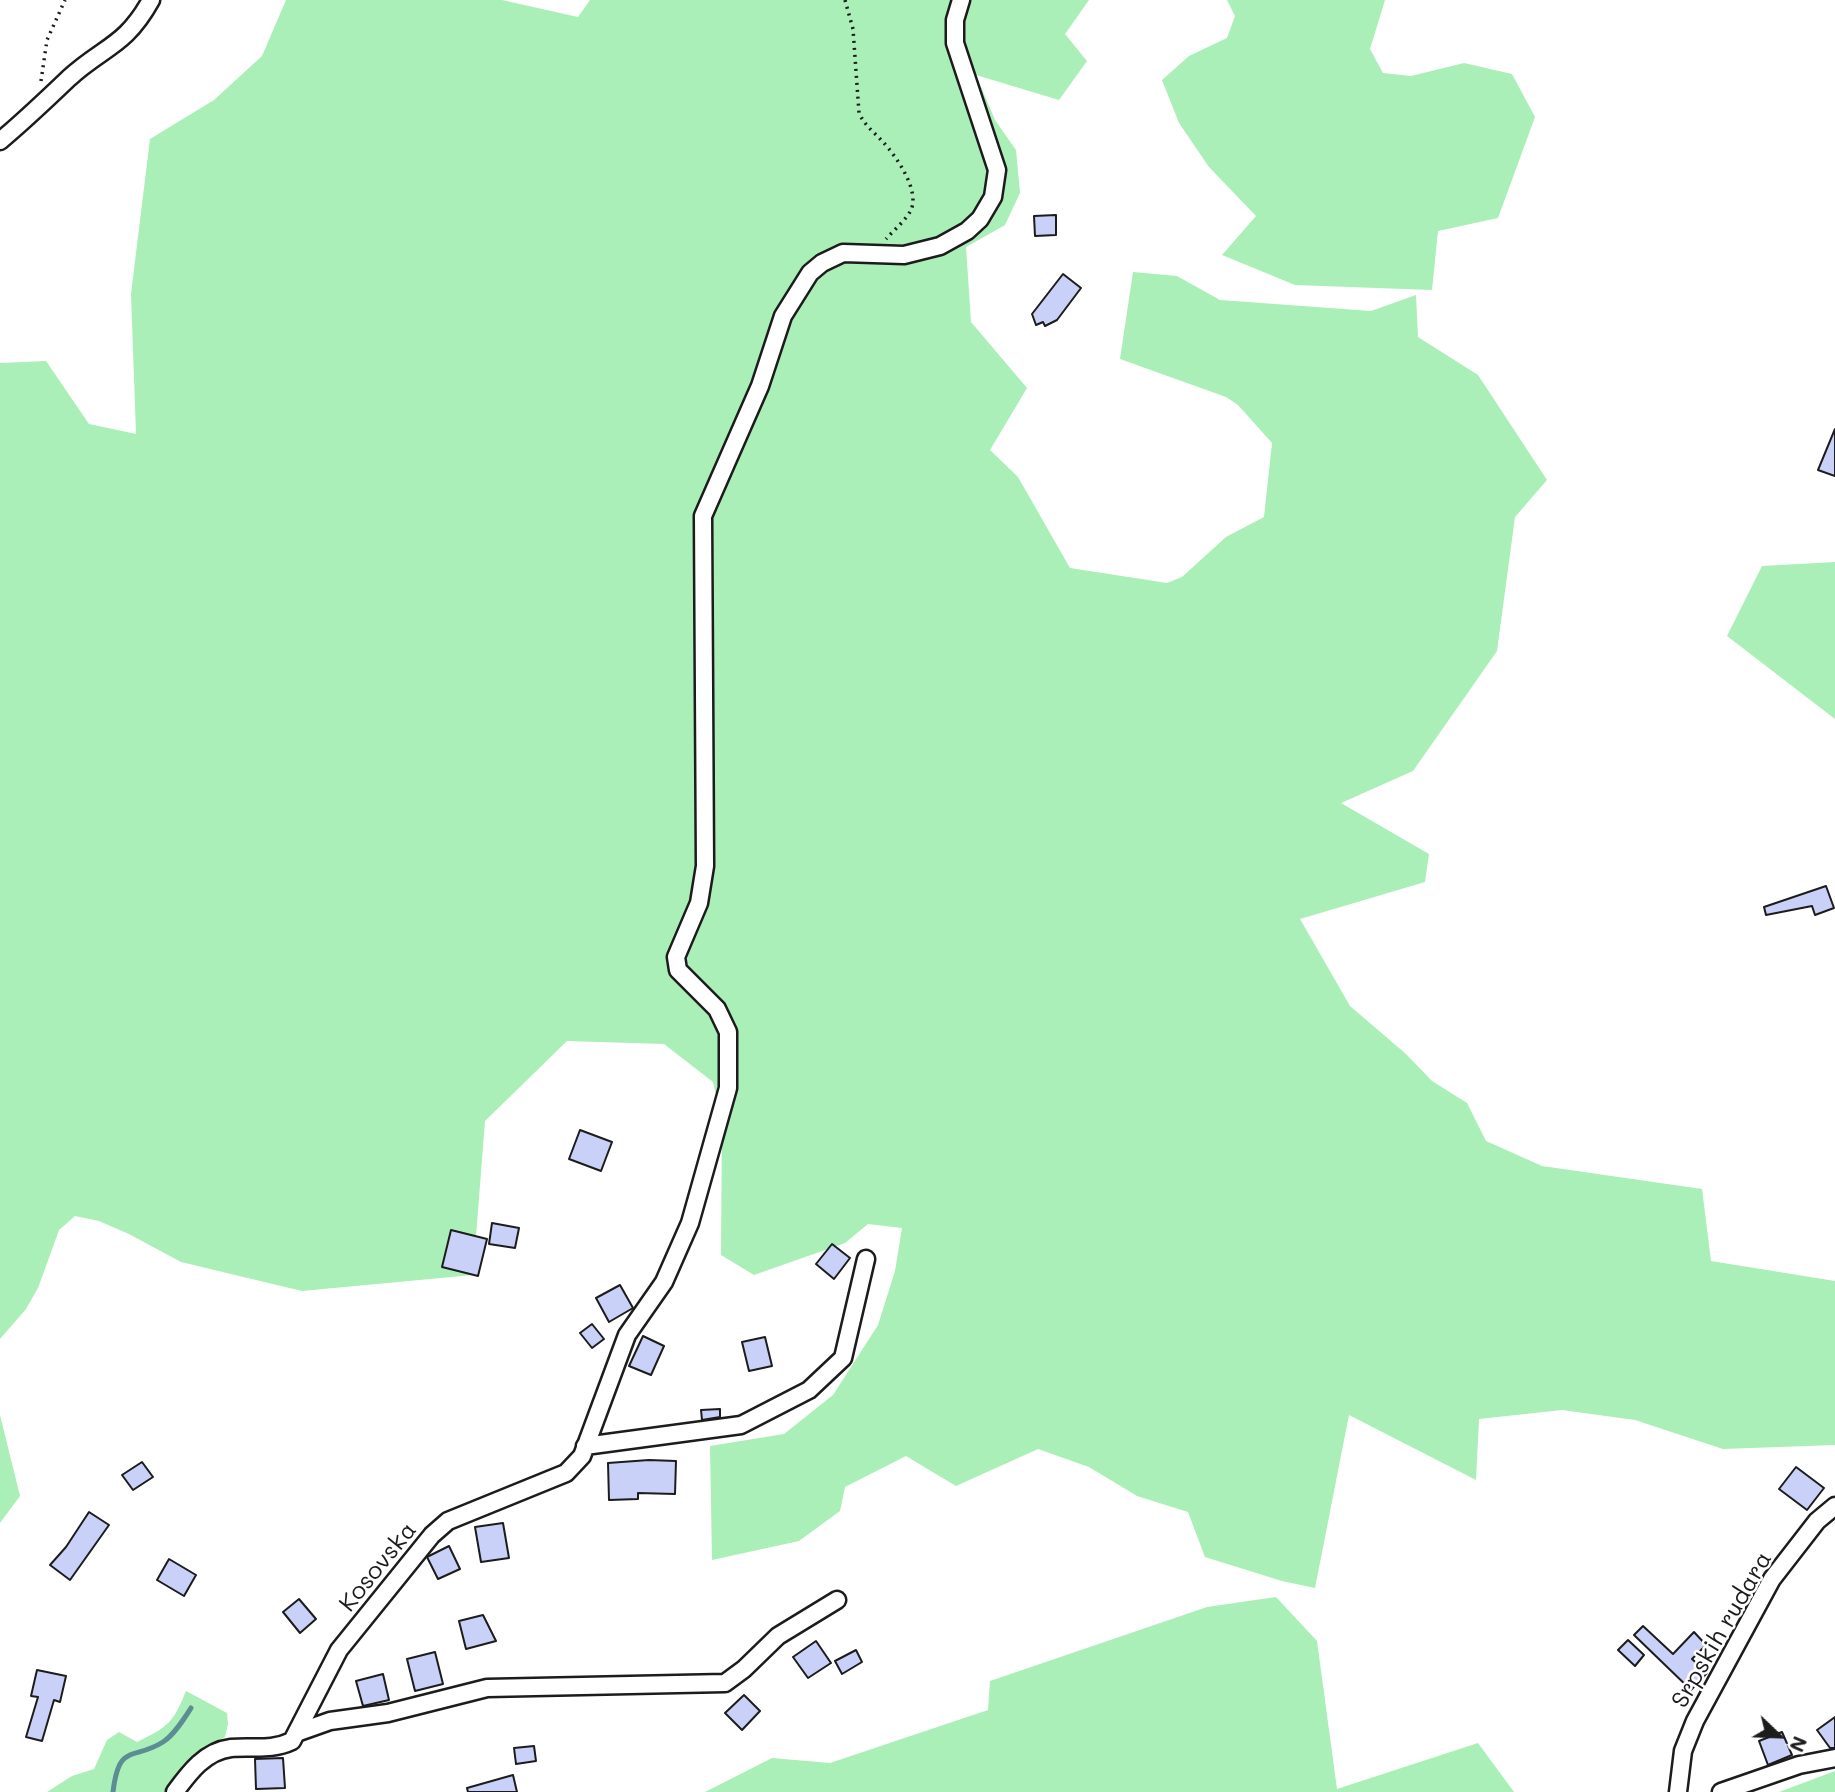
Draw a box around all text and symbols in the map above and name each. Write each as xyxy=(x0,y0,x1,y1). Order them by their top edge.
street label: Kosovska xyxy=(333,1516,423,1618)
street label: Srpskih rudara xyxy=(1666,1547,1778,1713)
north arrow xyxy=(1744,1701,1814,1771)
text: N xyxy=(1784,1733,1813,1756)

